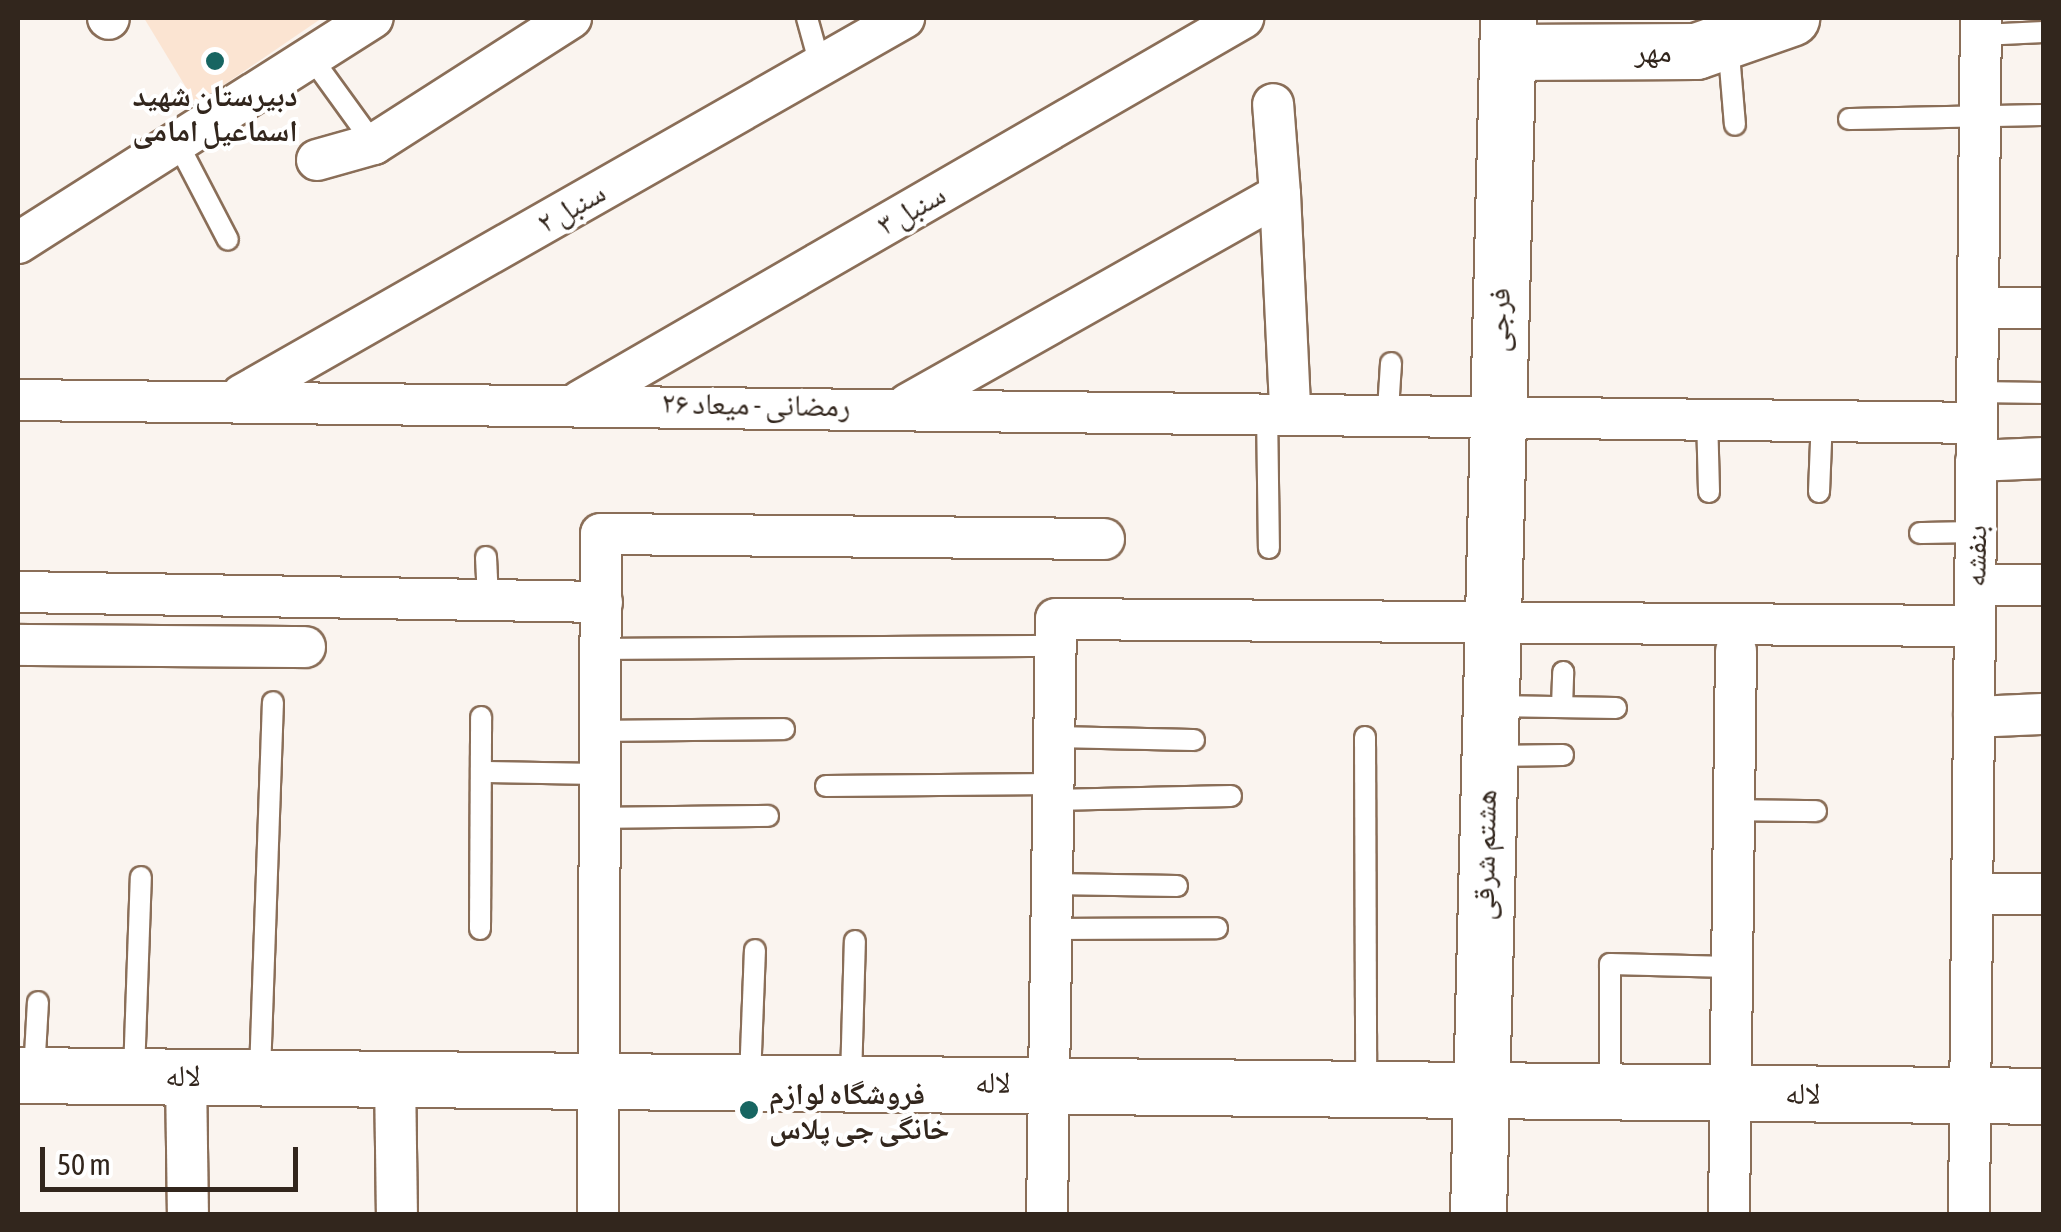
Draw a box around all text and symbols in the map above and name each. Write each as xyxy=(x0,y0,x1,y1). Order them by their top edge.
street label: مهر xyxy=(1634,33,1672,69)
marker: دبیرستان شهید اسماعیل امامی xyxy=(204,50,226,72)
place label: دبیرستان شهید اسماعیل امامی xyxy=(132,77,298,148)
street label: سنبل ۲ xyxy=(531,173,611,241)
street label: سنبل ۳ xyxy=(871,175,951,243)
street label: فرجی xyxy=(1479,287,1517,353)
street label: رمضانی - میعاد ۲۶ xyxy=(661,384,851,424)
street label: بنفشه xyxy=(1956,525,1994,587)
street label: هشتم شرقی xyxy=(1465,789,1503,921)
street label: لاله xyxy=(165,1057,201,1093)
street label: لاله xyxy=(975,1064,1011,1100)
place label: فروشگاه لوازم خانگی جی پلاس xyxy=(769,1075,950,1146)
street label: لاله xyxy=(1785,1075,1821,1111)
marker: فروشگاه لوازم خانگی جی پلاس xyxy=(738,1099,760,1121)
scale bar xyxy=(45,1127,302,1189)
text: 50 m xyxy=(57,1147,111,1181)

